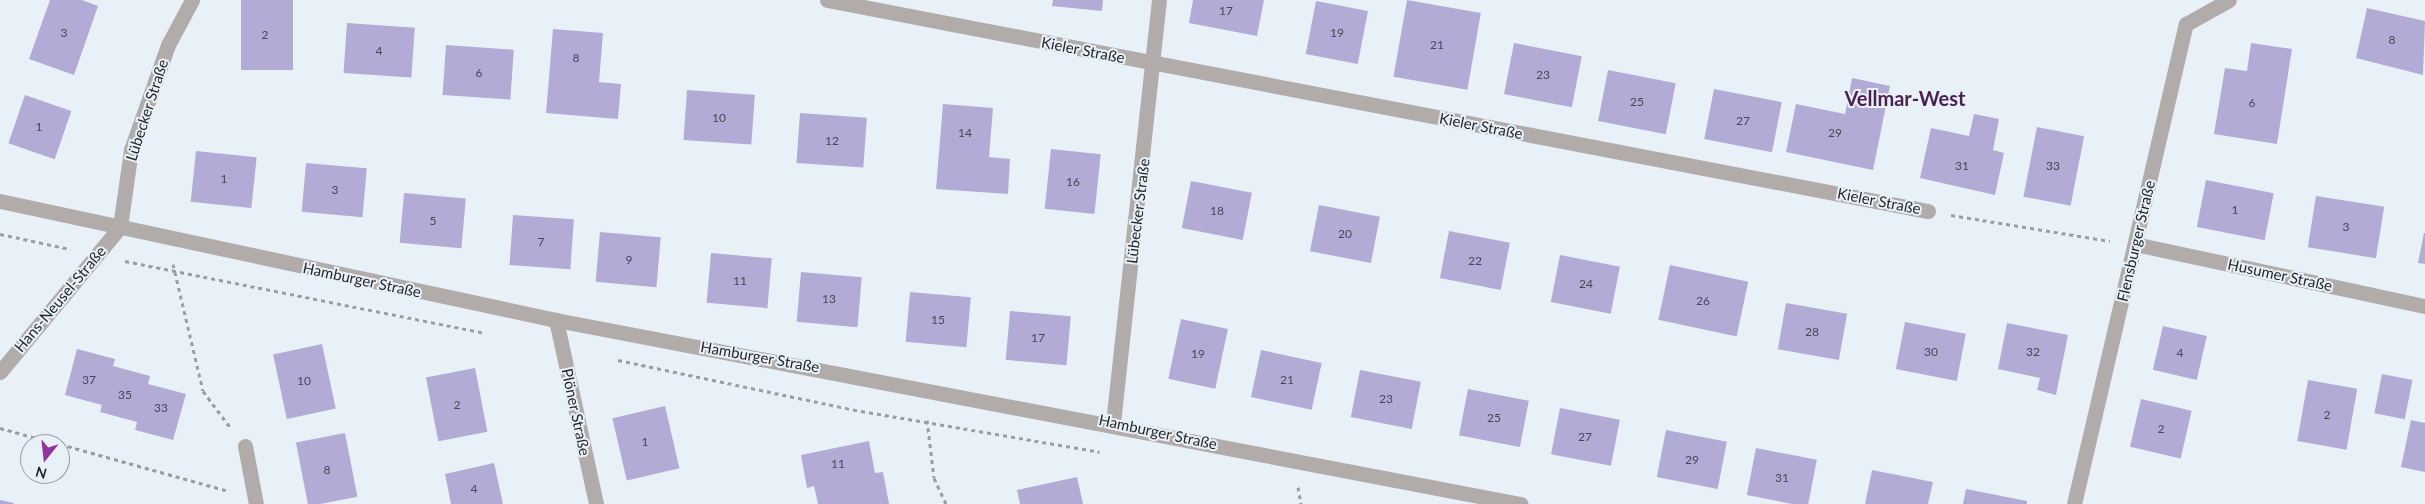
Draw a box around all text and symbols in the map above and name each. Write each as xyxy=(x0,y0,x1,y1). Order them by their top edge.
house number: 17 xyxy=(1219,4,1233,18)
house number: 3 xyxy=(61,26,67,40)
house number: 19 xyxy=(1330,26,1344,40)
house number: 2 xyxy=(262,28,268,42)
street label: Kieler Straße xyxy=(1040,33,1126,67)
house number: 8 xyxy=(2389,33,2395,47)
house number: 21 xyxy=(1430,38,1444,52)
house number: 4 xyxy=(376,44,382,58)
house number: 8 xyxy=(573,51,579,65)
street label: Lübecker Straße xyxy=(122,57,172,163)
house number: 6 xyxy=(476,66,482,80)
house number: 23 xyxy=(1536,68,1550,82)
district label: Vellmar-West xyxy=(1845,86,1965,110)
house number: 25 xyxy=(1630,95,1644,109)
house number: 6 xyxy=(2249,96,2255,110)
street label: Kieler Straße xyxy=(1438,109,1524,143)
house number: 10 xyxy=(712,111,726,125)
house number: 27 xyxy=(1736,114,1750,128)
house number: 1 xyxy=(36,120,42,134)
house number: 14 xyxy=(958,126,972,140)
house number: 29 xyxy=(1828,126,1842,140)
house number: 12 xyxy=(825,134,839,148)
street label: Lübecker Straße xyxy=(1123,157,1153,265)
house number: 31 xyxy=(1955,159,1969,173)
house number: 33 xyxy=(2046,159,2060,173)
house number: 1 xyxy=(221,172,227,186)
house number: 16 xyxy=(1066,175,1080,189)
street label: Flensburger Straße xyxy=(2113,178,2159,304)
house number: 3 xyxy=(332,183,338,197)
street label: Kieler Straße xyxy=(1836,184,1922,218)
house number: 1 xyxy=(2232,203,2238,217)
house number: 18 xyxy=(1210,204,1224,218)
house number: 5 xyxy=(430,214,436,228)
house number: 3 xyxy=(2343,220,2349,234)
house number: 20 xyxy=(1338,227,1352,241)
house number: 7 xyxy=(538,235,544,249)
street label: Hans-Neusel-Straße xyxy=(10,242,110,356)
house number: 9 xyxy=(626,253,632,267)
house number: 22 xyxy=(1468,254,1482,268)
street label: Husumer Straße xyxy=(2226,255,2334,295)
street label: Hamburger Straße xyxy=(301,259,423,301)
house number: 11 xyxy=(733,274,747,288)
house number: 24 xyxy=(1579,277,1593,291)
house number: 13 xyxy=(822,292,836,306)
house number: 26 xyxy=(1696,294,1710,308)
house number: 15 xyxy=(931,313,945,327)
house number: 28 xyxy=(1805,325,1819,339)
house number: 17 xyxy=(1031,331,1045,345)
street label: Hamburger Straße xyxy=(699,338,821,376)
house number: 30 xyxy=(1924,345,1938,359)
house number: 32 xyxy=(2026,345,2040,359)
house number: 4 xyxy=(2177,346,2183,360)
house number: 19 xyxy=(1191,347,1205,361)
street label: Plöner Straße xyxy=(558,367,594,457)
house number: 37 xyxy=(82,373,96,387)
house number: 21 xyxy=(1280,373,1294,387)
house number: 10 xyxy=(297,374,311,388)
house number: 35 xyxy=(118,388,132,402)
house number: 23 xyxy=(1379,392,1393,406)
house number: 2 xyxy=(454,398,460,412)
house number: 33 xyxy=(154,401,168,415)
house number: 2 xyxy=(2324,408,2330,422)
street label: Hamburger Straße xyxy=(1097,411,1219,453)
house number: 25 xyxy=(1487,411,1501,425)
house number: 2 xyxy=(2158,422,2164,436)
house number: 27 xyxy=(1578,430,1592,444)
north arrow xyxy=(20,434,70,484)
house number: 1 xyxy=(642,435,648,449)
house number: 29 xyxy=(1685,453,1699,467)
house number: 11 xyxy=(831,457,845,471)
text: N xyxy=(33,463,49,483)
house number: 8 xyxy=(324,463,330,477)
house number: 31 xyxy=(1775,471,1789,485)
house number: 4 xyxy=(471,482,477,496)

